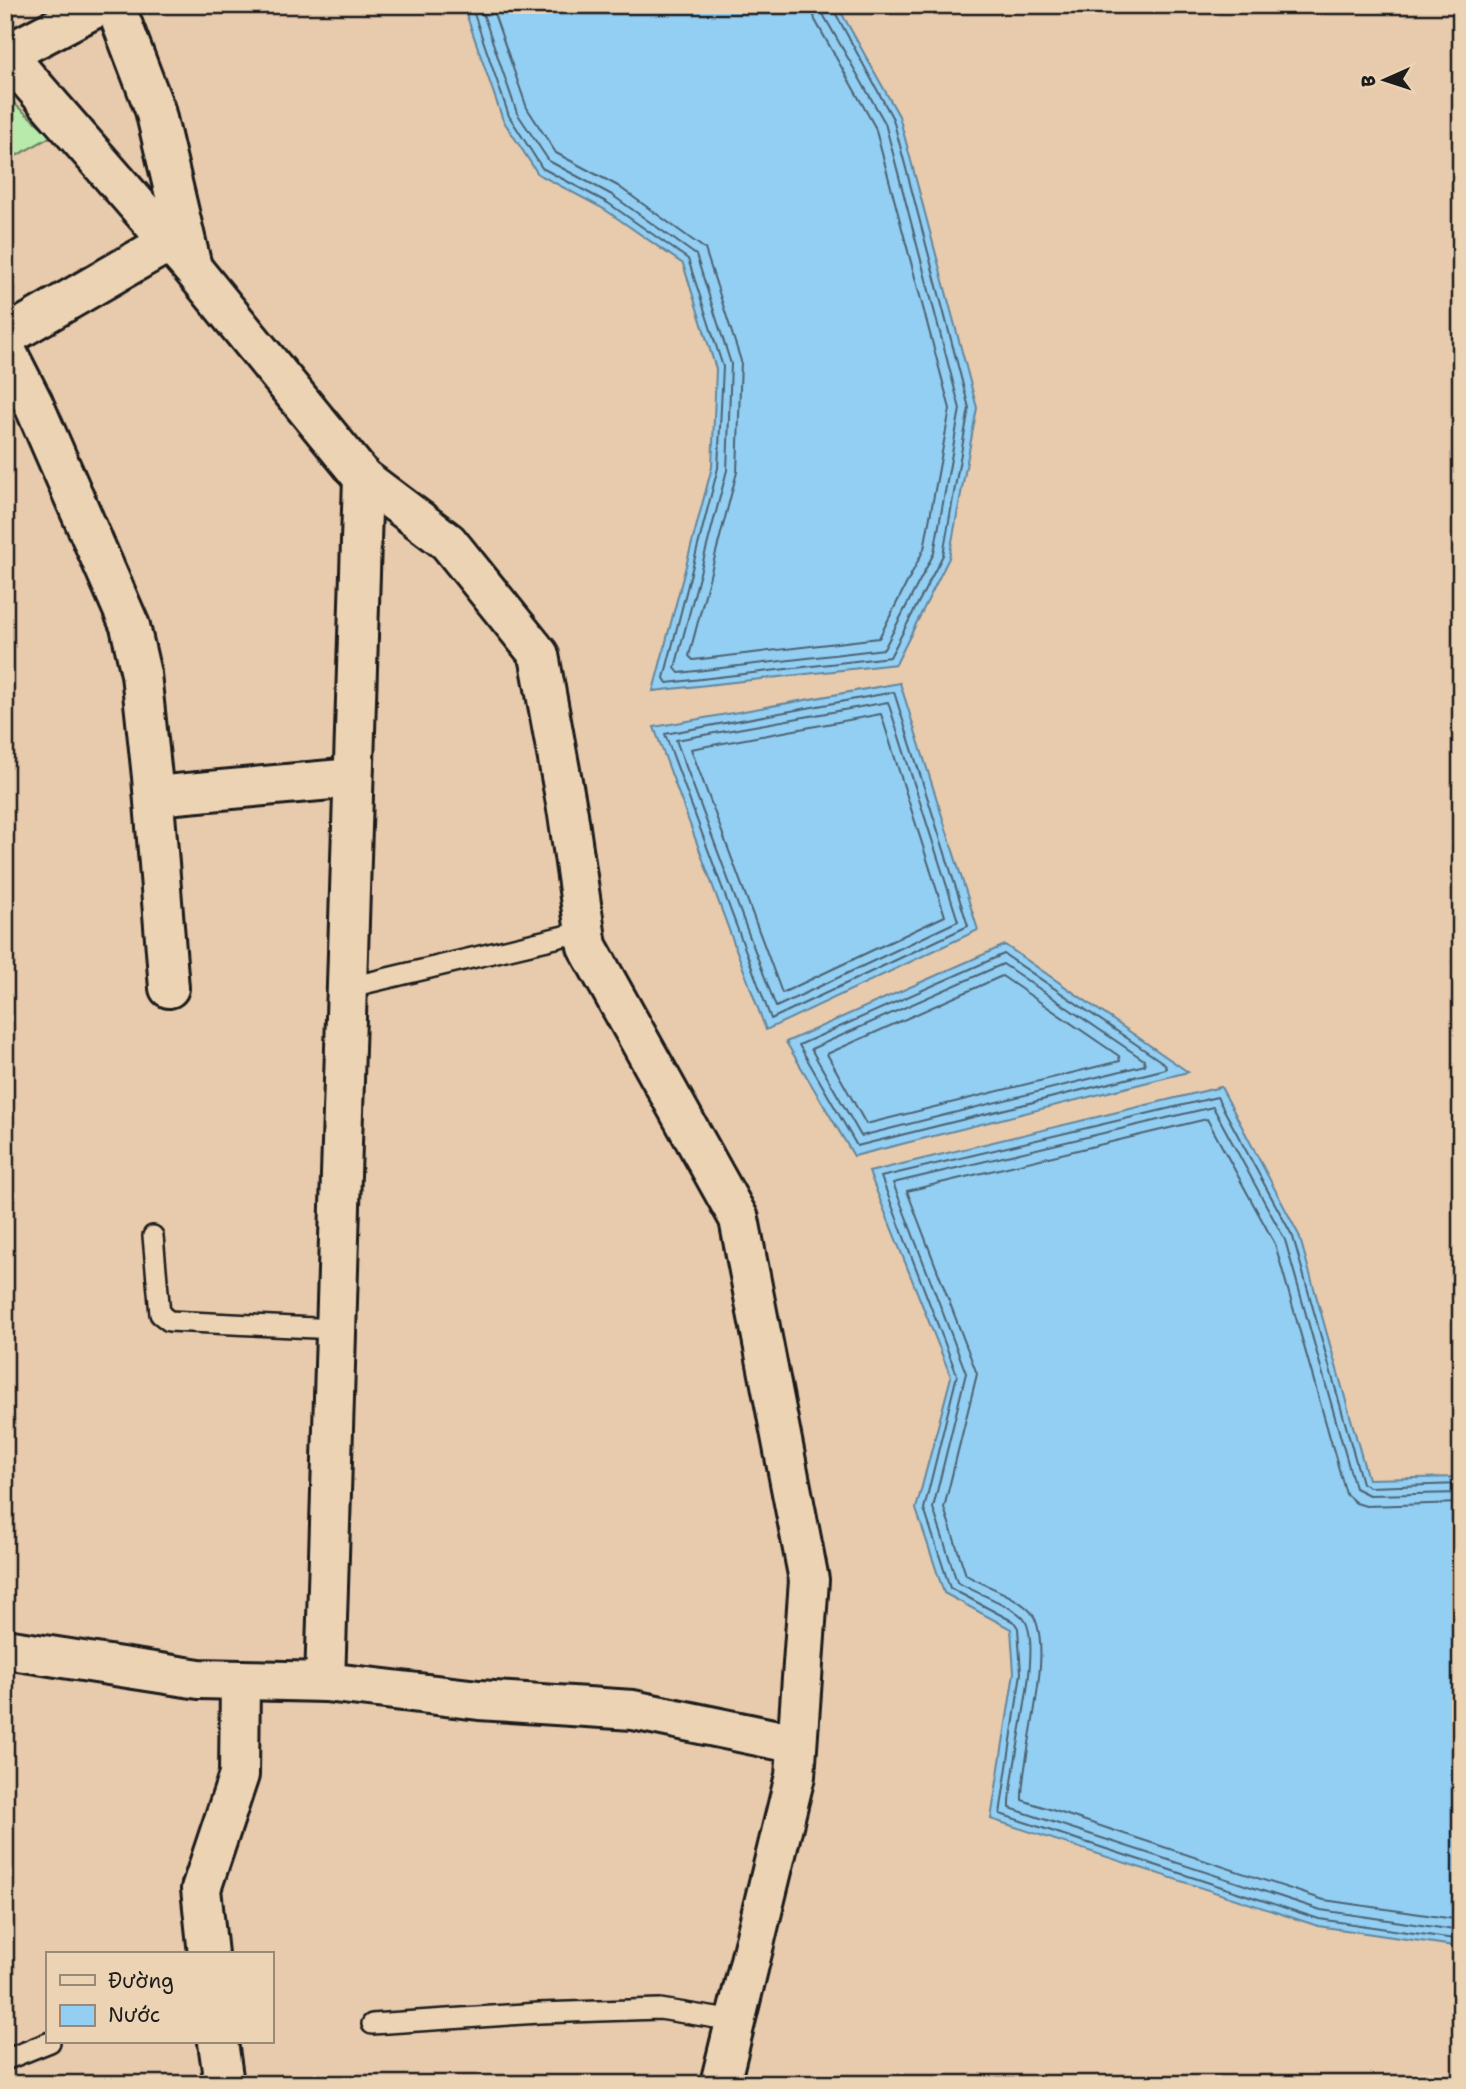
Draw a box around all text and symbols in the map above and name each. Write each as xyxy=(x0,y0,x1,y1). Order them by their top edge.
north arrow xyxy=(1350,46,1420,116)
text: B xyxy=(1356,74,1381,87)
legend xyxy=(46,1952,273,2044)
text: Đường xyxy=(108,1967,174,1995)
text: Nước xyxy=(108,2001,160,2029)

